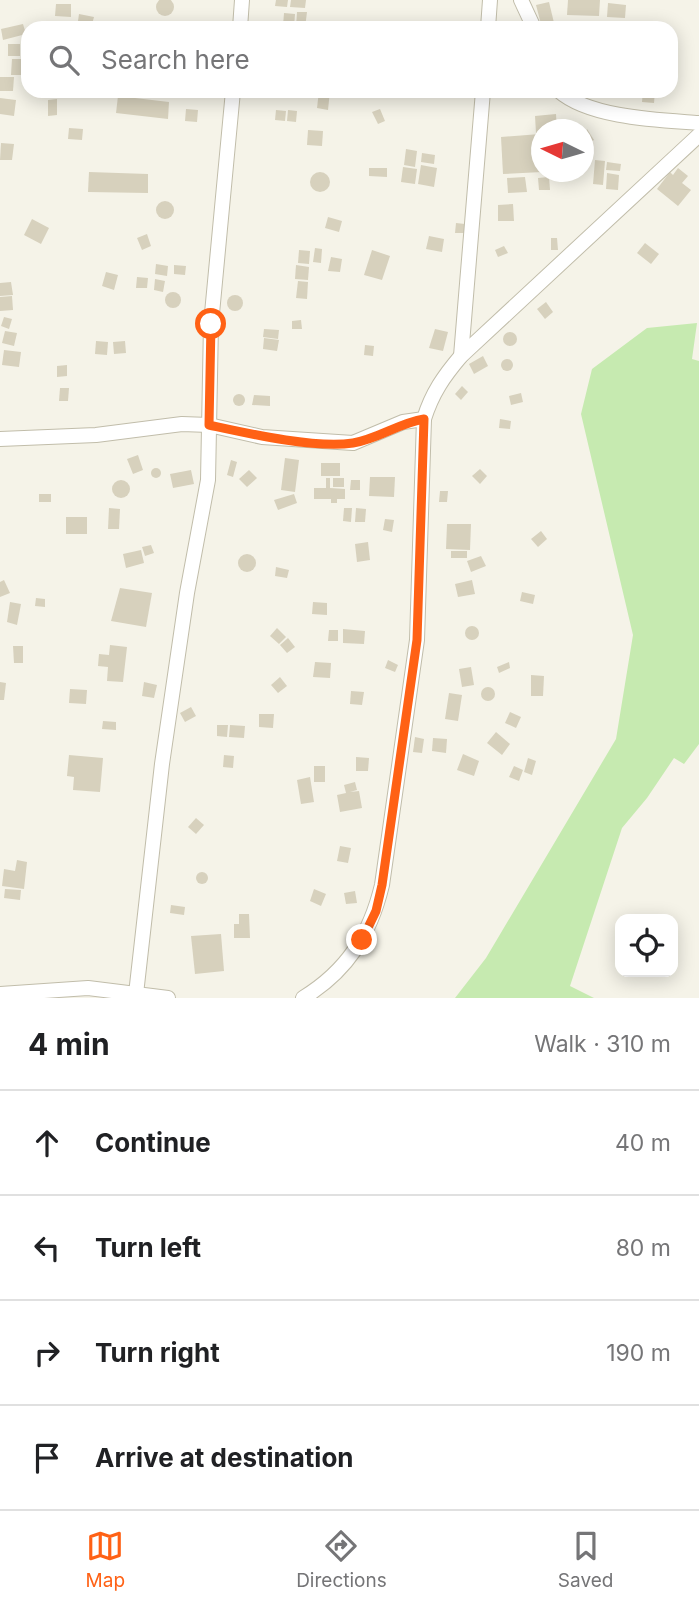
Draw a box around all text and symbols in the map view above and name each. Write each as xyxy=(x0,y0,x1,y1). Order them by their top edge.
search box xyxy=(21,21,678,98)
icon: search xyxy=(45,41,83,79)
text: Search here xyxy=(101,44,250,75)
north arrow xyxy=(531,119,594,182)
route start xyxy=(195,308,226,339)
map controls xyxy=(615,914,678,977)
button: locate xyxy=(615,914,678,977)
route end xyxy=(346,924,377,955)
text: 4 min xyxy=(28,1026,110,1062)
text: Walk · 310 m xyxy=(534,1030,671,1058)
icon: ahead xyxy=(28,1124,66,1162)
text: Continue xyxy=(95,1127,211,1158)
text: 40 m xyxy=(615,1129,671,1157)
icon: left xyxy=(28,1229,66,1267)
text: Turn left xyxy=(95,1232,201,1263)
text: 80 m xyxy=(616,1234,671,1262)
icon: right xyxy=(28,1334,66,1372)
text: Turn right xyxy=(95,1337,220,1368)
text: 190 m xyxy=(606,1339,671,1367)
icon: arrive xyxy=(28,1439,66,1477)
text: Arrive at destination xyxy=(95,1442,354,1473)
tab: Map xyxy=(86,1527,125,1592)
tab: Directions xyxy=(296,1527,387,1592)
tab: Saved xyxy=(558,1527,613,1592)

